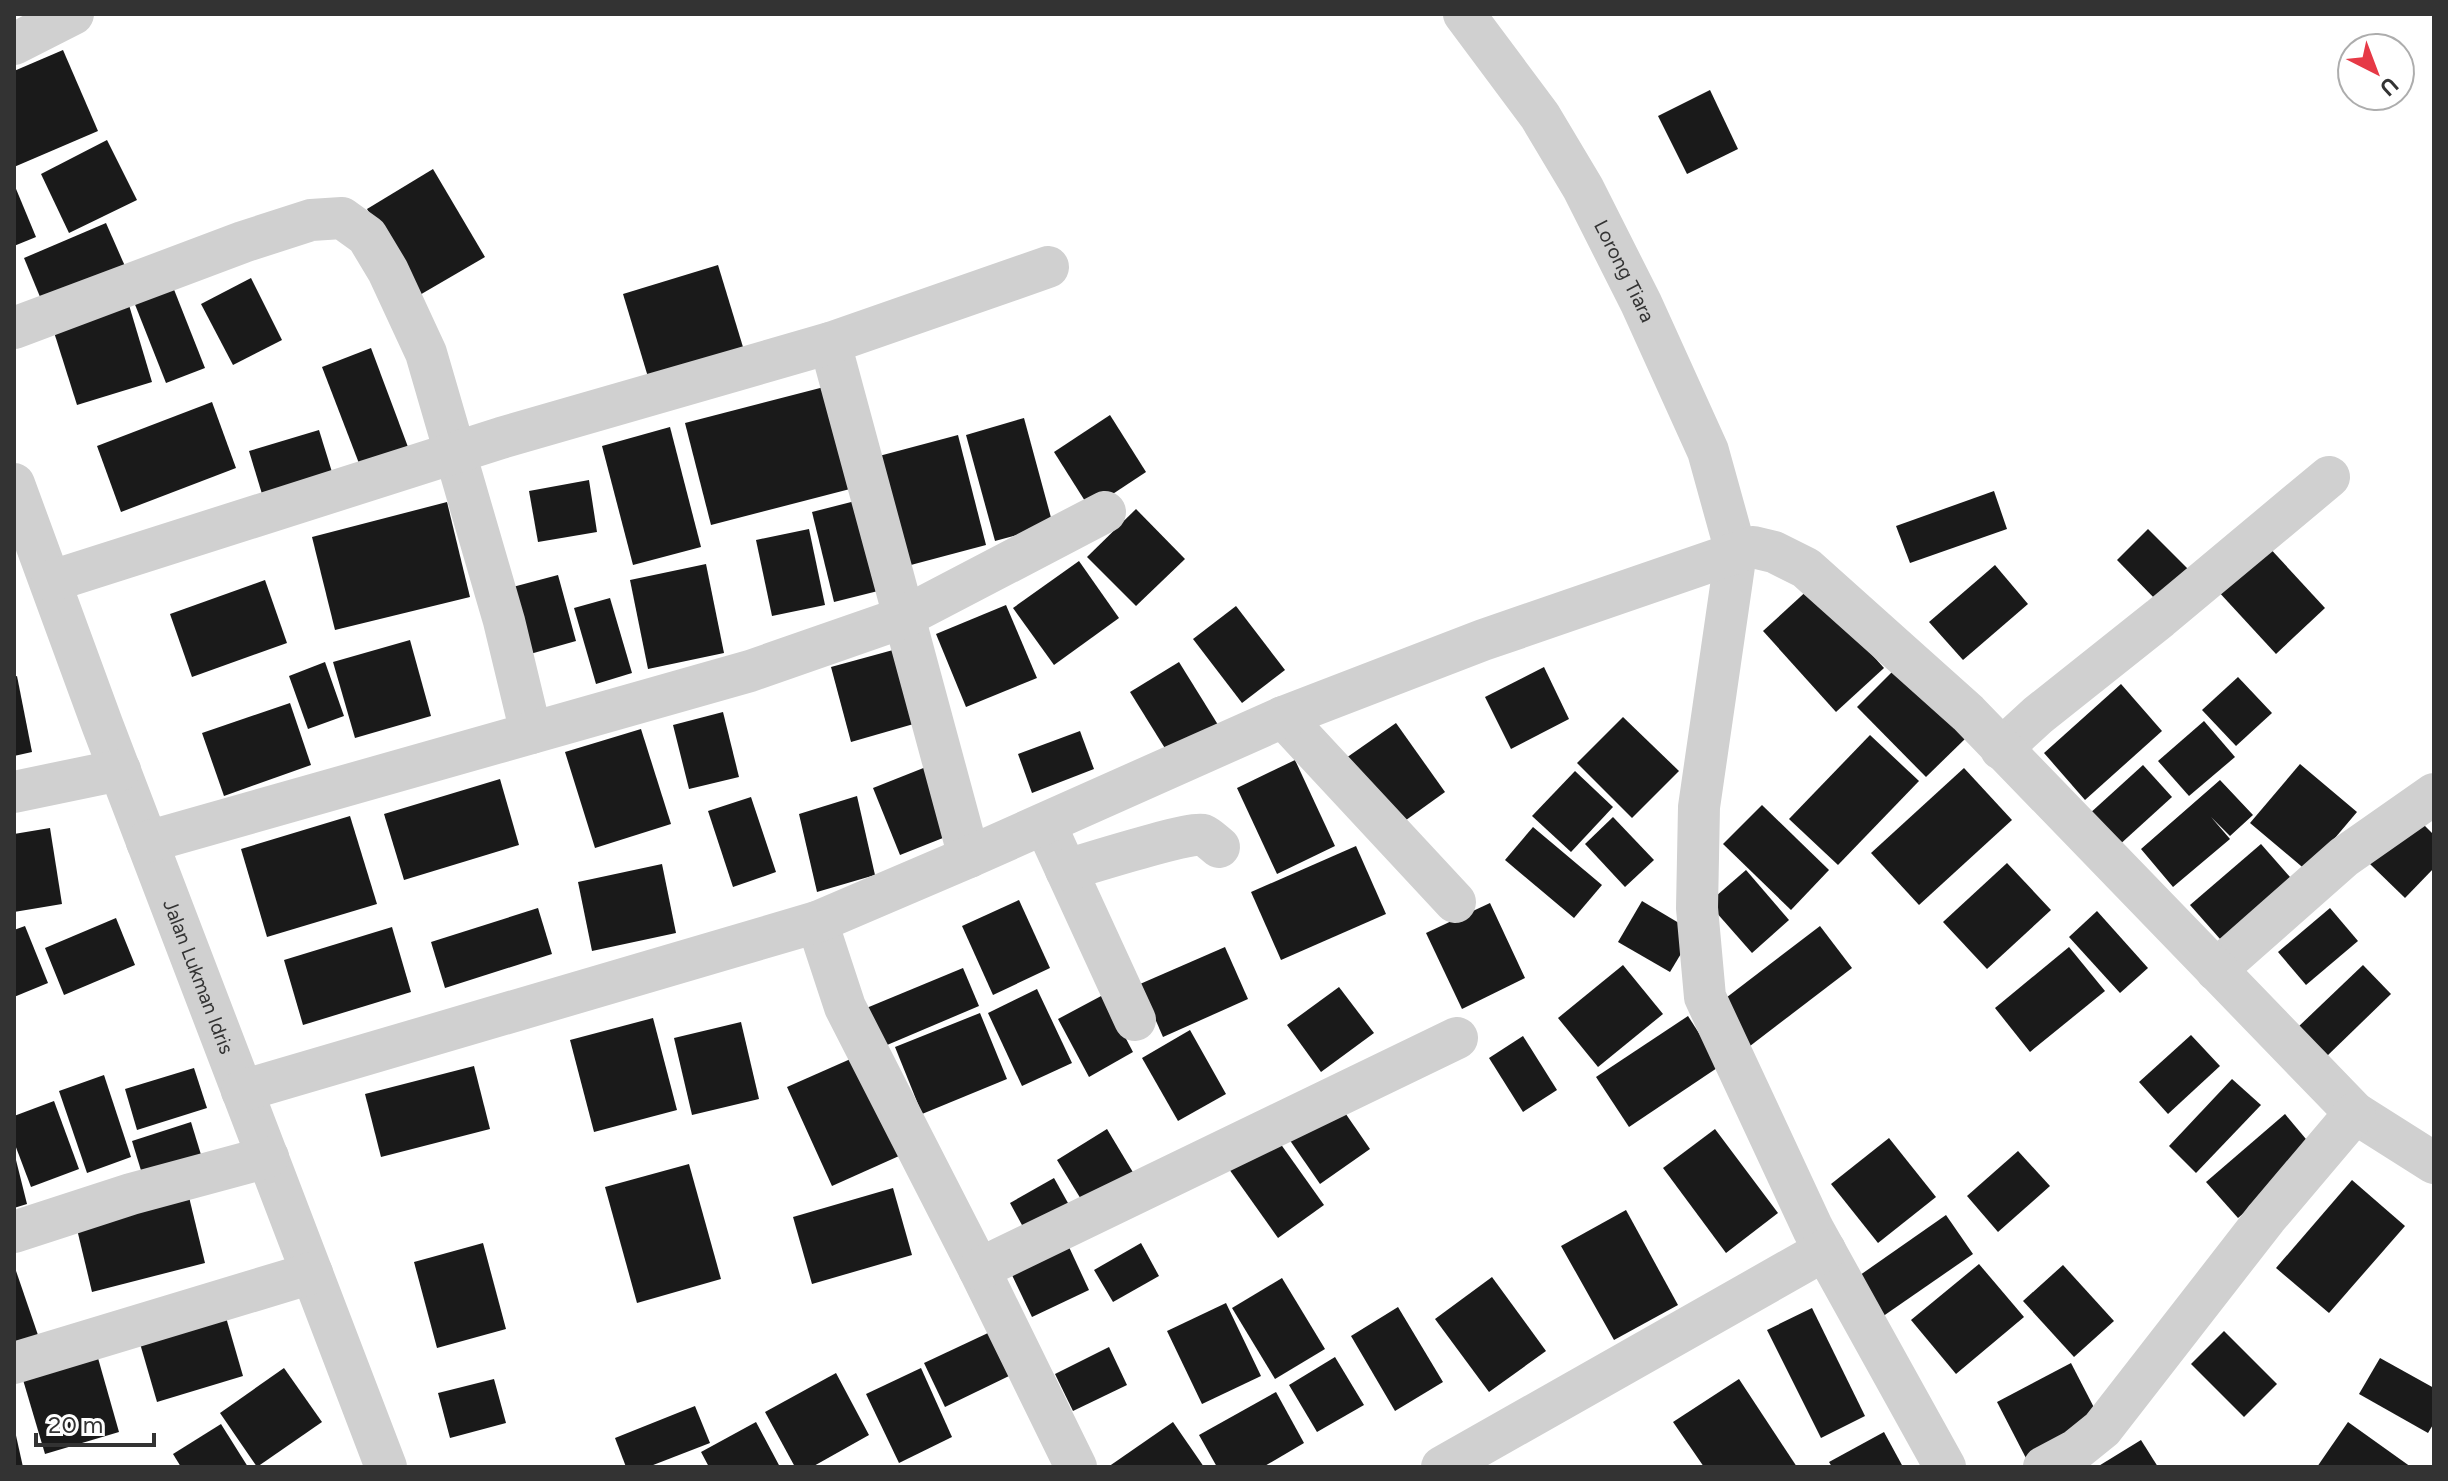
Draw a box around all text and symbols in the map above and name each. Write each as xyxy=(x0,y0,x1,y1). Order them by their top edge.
north arrow xyxy=(2336,32,2416,112)
text: U xyxy=(2374,71,2404,102)
street label: Lorong Tiara xyxy=(1589,216,1660,326)
street label: Jalan Lukman Idris xyxy=(158,896,239,1057)
scale bar xyxy=(36,1397,154,1447)
text: 20 m xyxy=(48,1410,103,1439)

